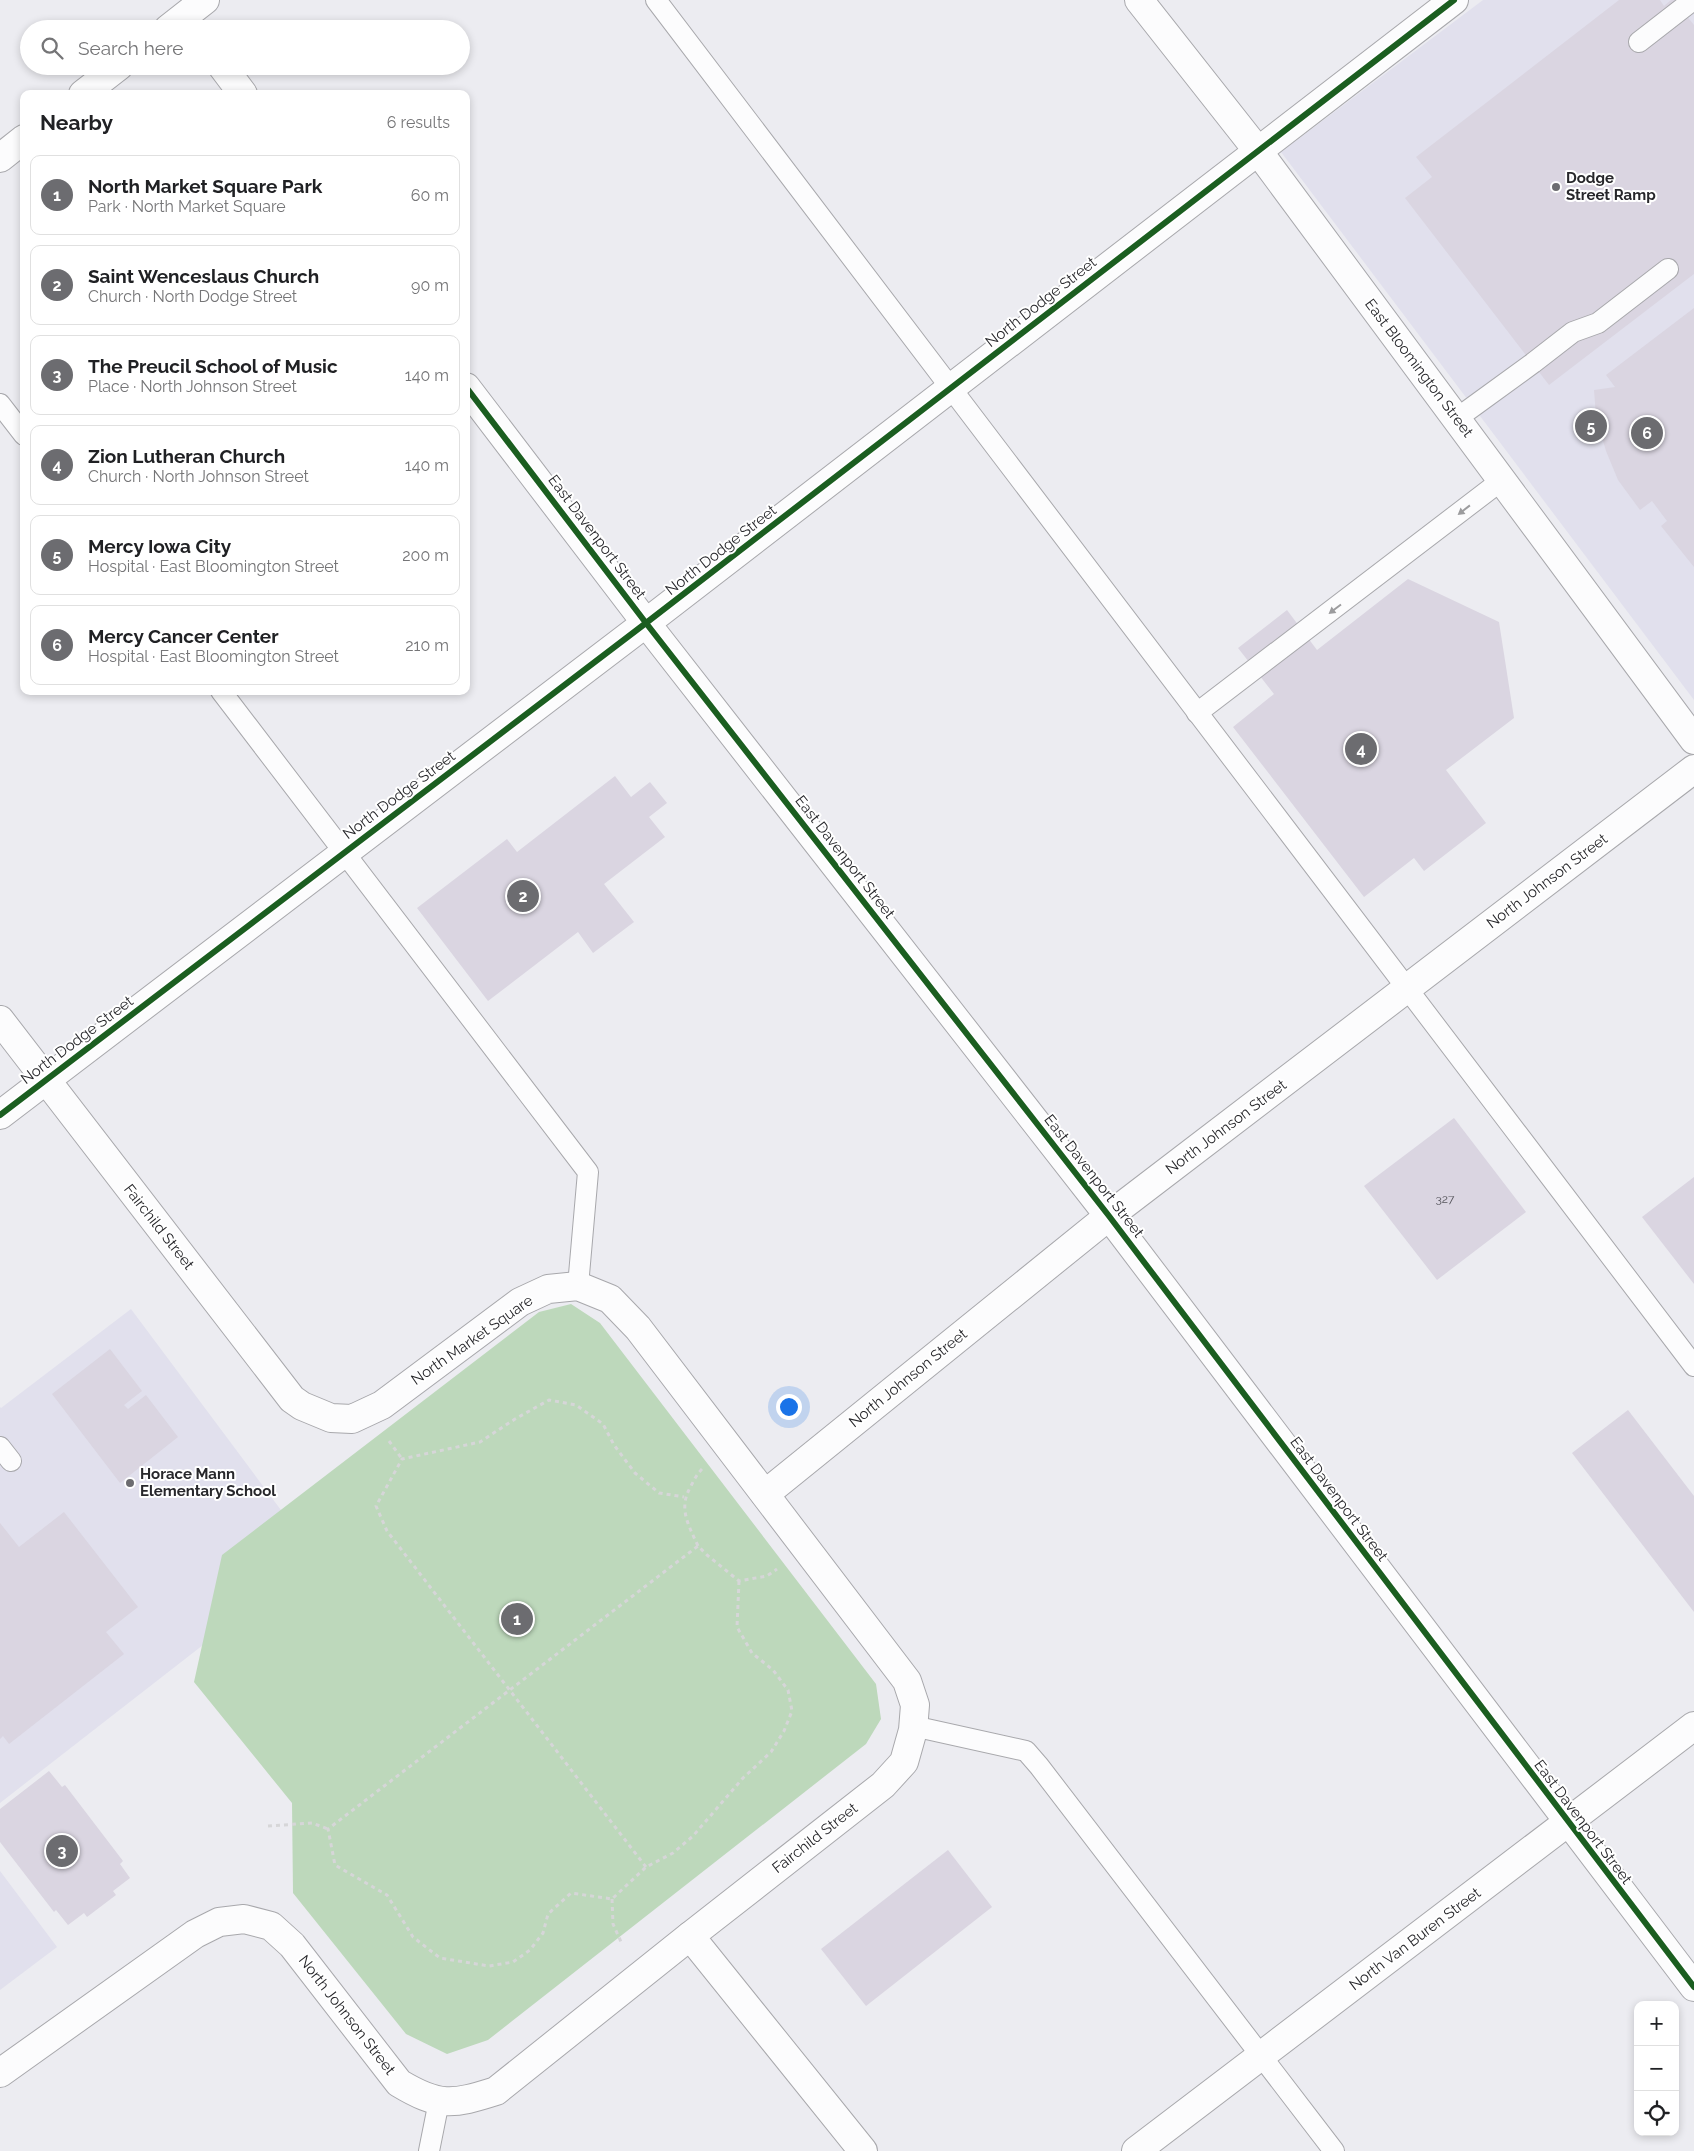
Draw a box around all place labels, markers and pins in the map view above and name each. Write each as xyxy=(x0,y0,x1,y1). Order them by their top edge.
place label: Dodge Street Ramp xyxy=(1566,169,1656,204)
marker: Dodge Street Ramp xyxy=(1550,181,1562,193)
pin: 5 xyxy=(1575,407,1607,445)
pin: 6 xyxy=(1631,414,1663,452)
pin: 4 xyxy=(1345,730,1377,768)
pin: 2 xyxy=(507,877,539,915)
place label: Horace Mann Elementary School xyxy=(140,1465,276,1500)
marker: Horace Mann Elementary School xyxy=(124,1477,136,1489)
pin: 1 xyxy=(501,1600,533,1638)
pin: 3 xyxy=(46,1832,78,1870)

